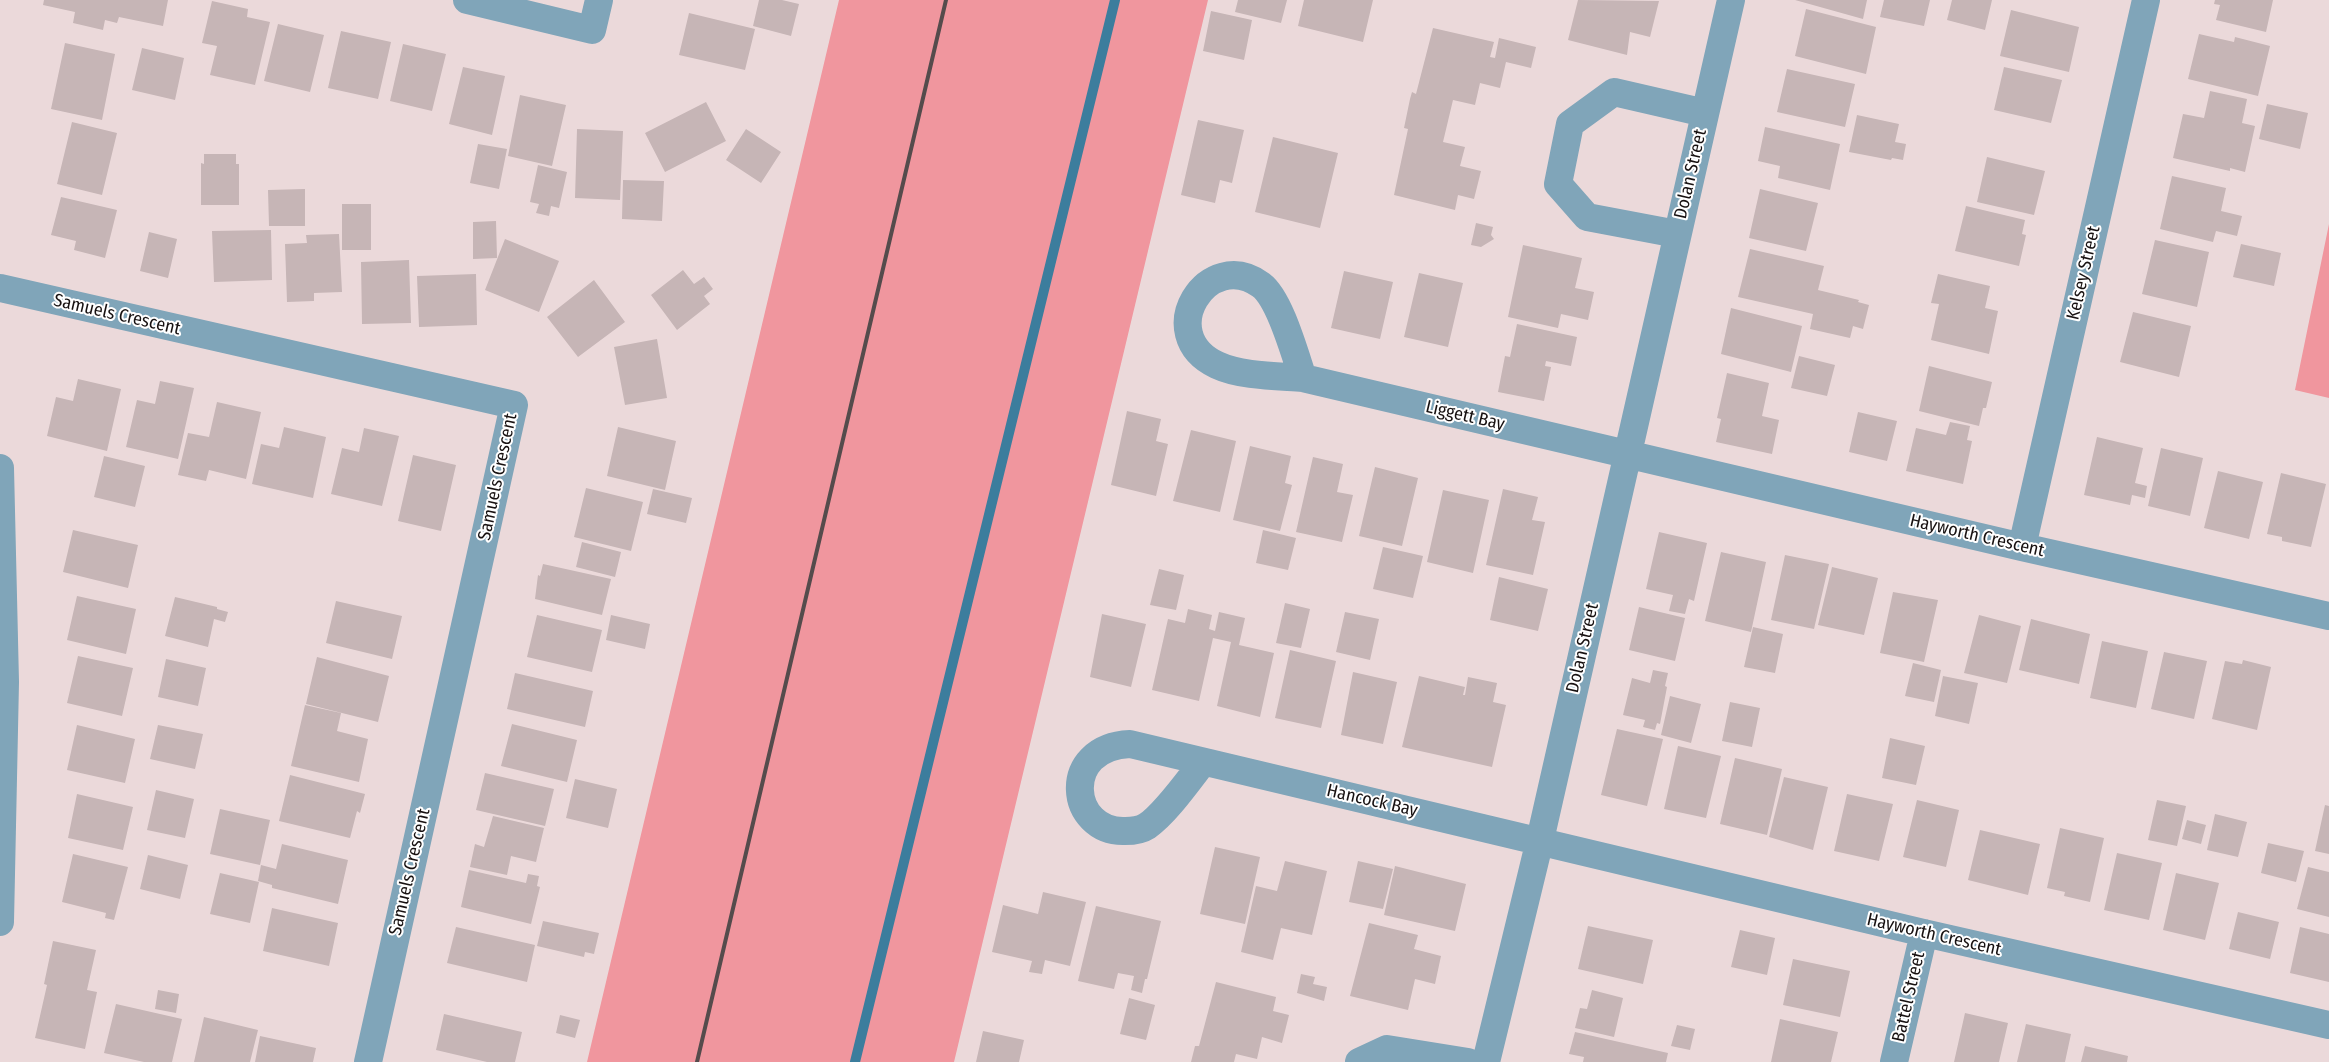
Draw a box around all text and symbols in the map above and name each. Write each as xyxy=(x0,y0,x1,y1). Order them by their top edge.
street label: Dolan Street xyxy=(1670,127,1712,221)
street label: Kelsey Street xyxy=(2063,224,2105,322)
street label: Samuels Crescent xyxy=(52,290,182,340)
street label: Liggett Bay xyxy=(1423,396,1507,436)
street label: Samuels Crescent xyxy=(474,411,522,543)
street label: Hayworth Crescent xyxy=(1908,510,2046,562)
street label: Dolan Street xyxy=(1562,601,1604,695)
street label: Hancock Bay xyxy=(1324,780,1420,822)
street label: Samuels Crescent xyxy=(385,807,435,937)
street label: Hayworth Crescent xyxy=(1865,909,2003,961)
street label: Battel Street xyxy=(1888,950,1930,1044)

